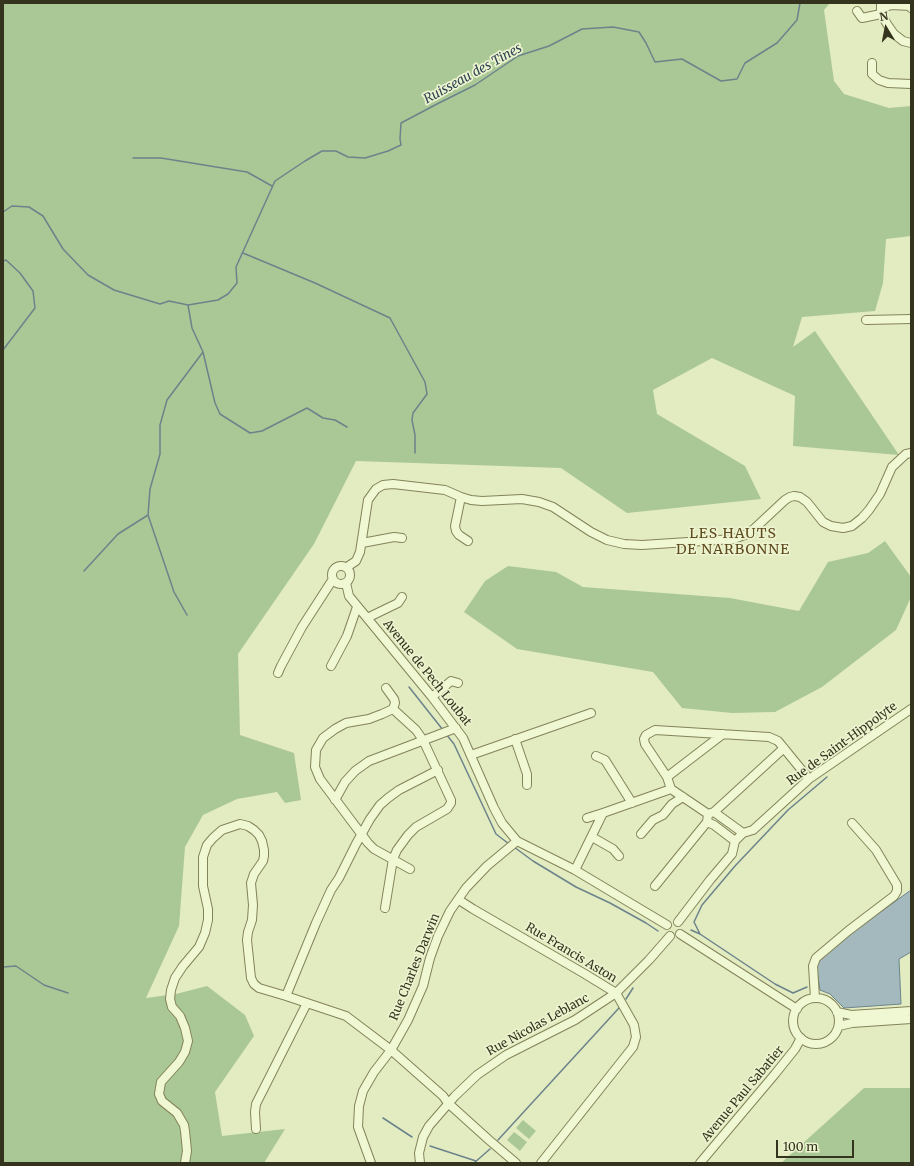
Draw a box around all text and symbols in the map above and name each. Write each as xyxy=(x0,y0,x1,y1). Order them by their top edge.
north arrow xyxy=(866,8,906,48)
text: N xyxy=(878,9,889,24)
water label: Ruisseau des Tines xyxy=(421,41,525,107)
district label: LES HAUTS DE NARBONNE xyxy=(676,526,790,558)
street label: Avenue de Pech Loubat xyxy=(380,617,474,729)
street label: Rue de Saint-Hippolyte xyxy=(784,699,900,789)
street label: Rue Charles Darwin xyxy=(387,911,443,1023)
street label: Rue Francis Aston xyxy=(523,920,619,986)
street label: Rue Nicolas Leblanc xyxy=(484,991,592,1059)
street label: Avenue Paul Sabatier xyxy=(699,1043,787,1145)
scale bar xyxy=(778,1132,856,1158)
text: 100 m xyxy=(783,1139,818,1154)

